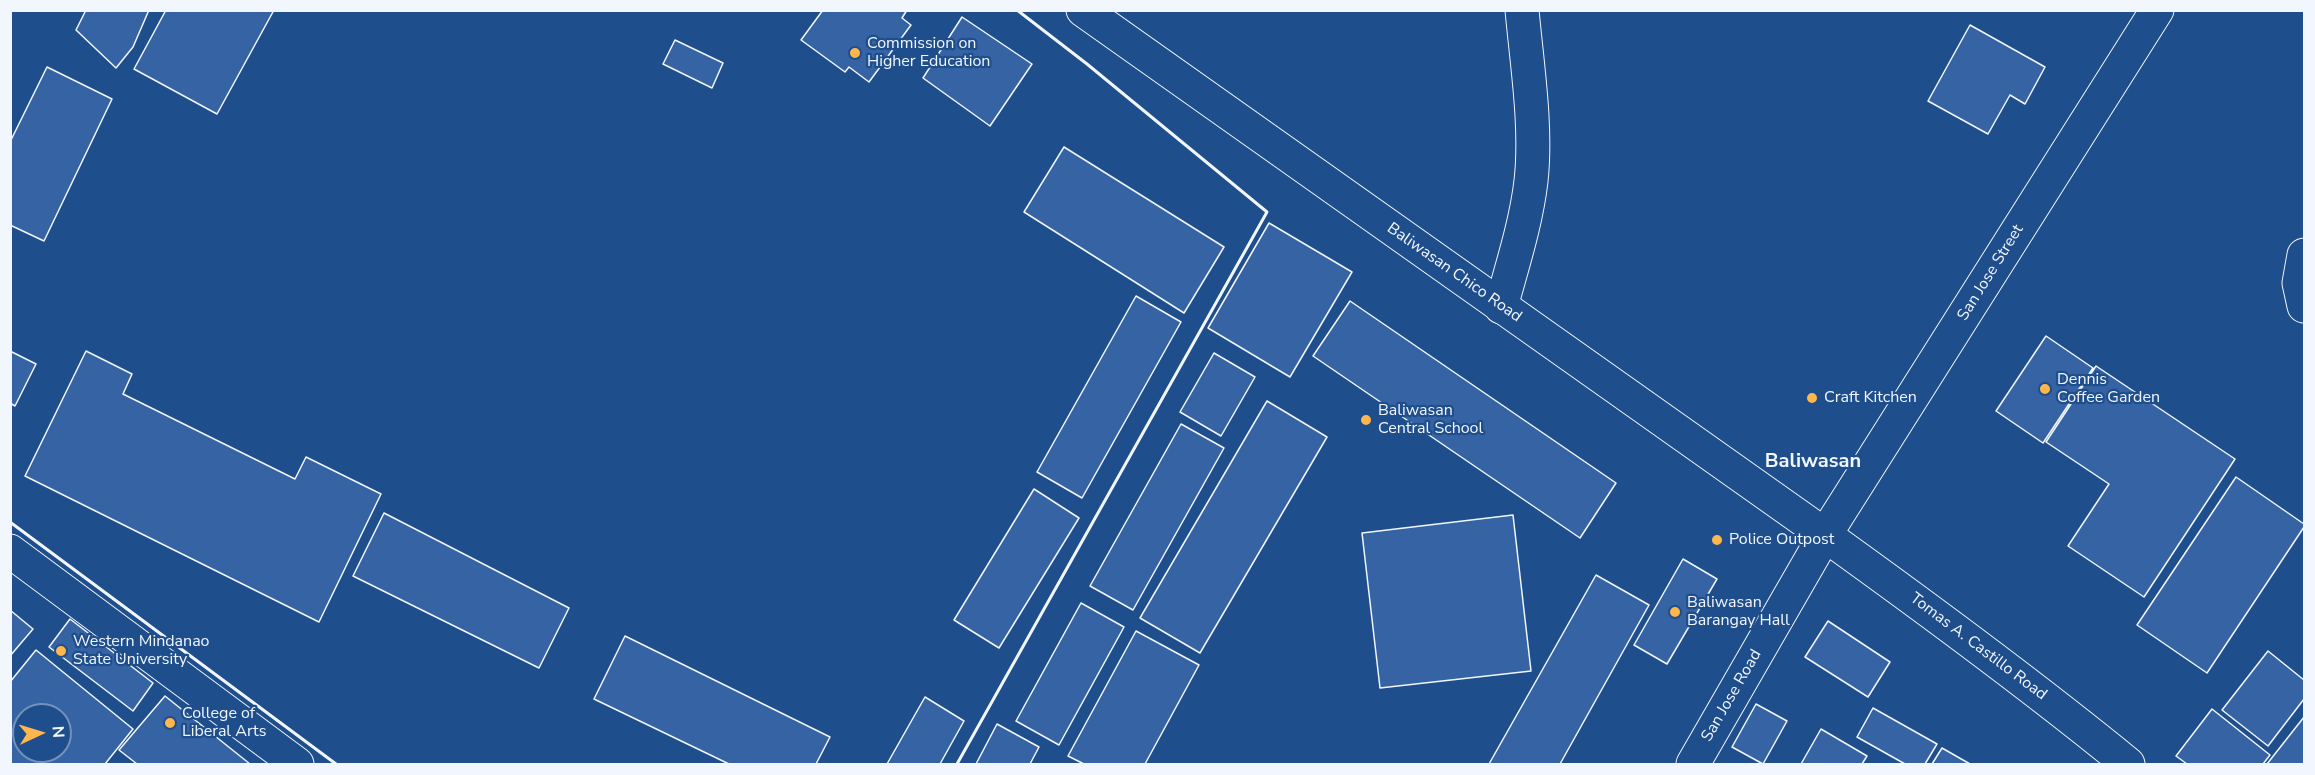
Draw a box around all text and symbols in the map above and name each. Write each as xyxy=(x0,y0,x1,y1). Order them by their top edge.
place label: Commission on Higher Education xyxy=(867,34,990,72)
marker: Commission on Higher Education xyxy=(848,46,862,60)
street label: Baliwasan Chico Road xyxy=(1383,219,1525,327)
street label: San Jose Street xyxy=(1954,221,2028,325)
place label: Dennis Coffee Garden xyxy=(2057,370,2160,408)
marker: Dennis Coffee Garden xyxy=(2038,382,2052,396)
place label: Craft Kitchen xyxy=(1824,388,1917,408)
marker: Craft Kitchen xyxy=(1805,391,1819,405)
place label: Baliwasan Central School xyxy=(1378,401,1483,439)
marker: Baliwasan Central School xyxy=(1359,413,1373,427)
district label: Baliwasan xyxy=(1765,450,1861,474)
place label: Police Outpost xyxy=(1729,530,1834,550)
marker: Police Outpost xyxy=(1710,533,1724,547)
street label: Tomas A. Castillo Road xyxy=(1906,589,2050,705)
place label: Baliwasan Barangay Hall xyxy=(1687,593,1790,631)
marker: Baliwasan Barangay Hall xyxy=(1668,605,1682,619)
place label: Western Mindanao State University xyxy=(73,632,210,670)
marker: Western Mindanao State University xyxy=(54,644,68,658)
street label: San Jose Road xyxy=(1698,647,1766,745)
north arrow xyxy=(12,703,72,763)
place label: College of Liberal Arts xyxy=(182,704,266,742)
marker: College of Liberal Arts xyxy=(163,716,177,730)
text: N xyxy=(47,725,69,739)

